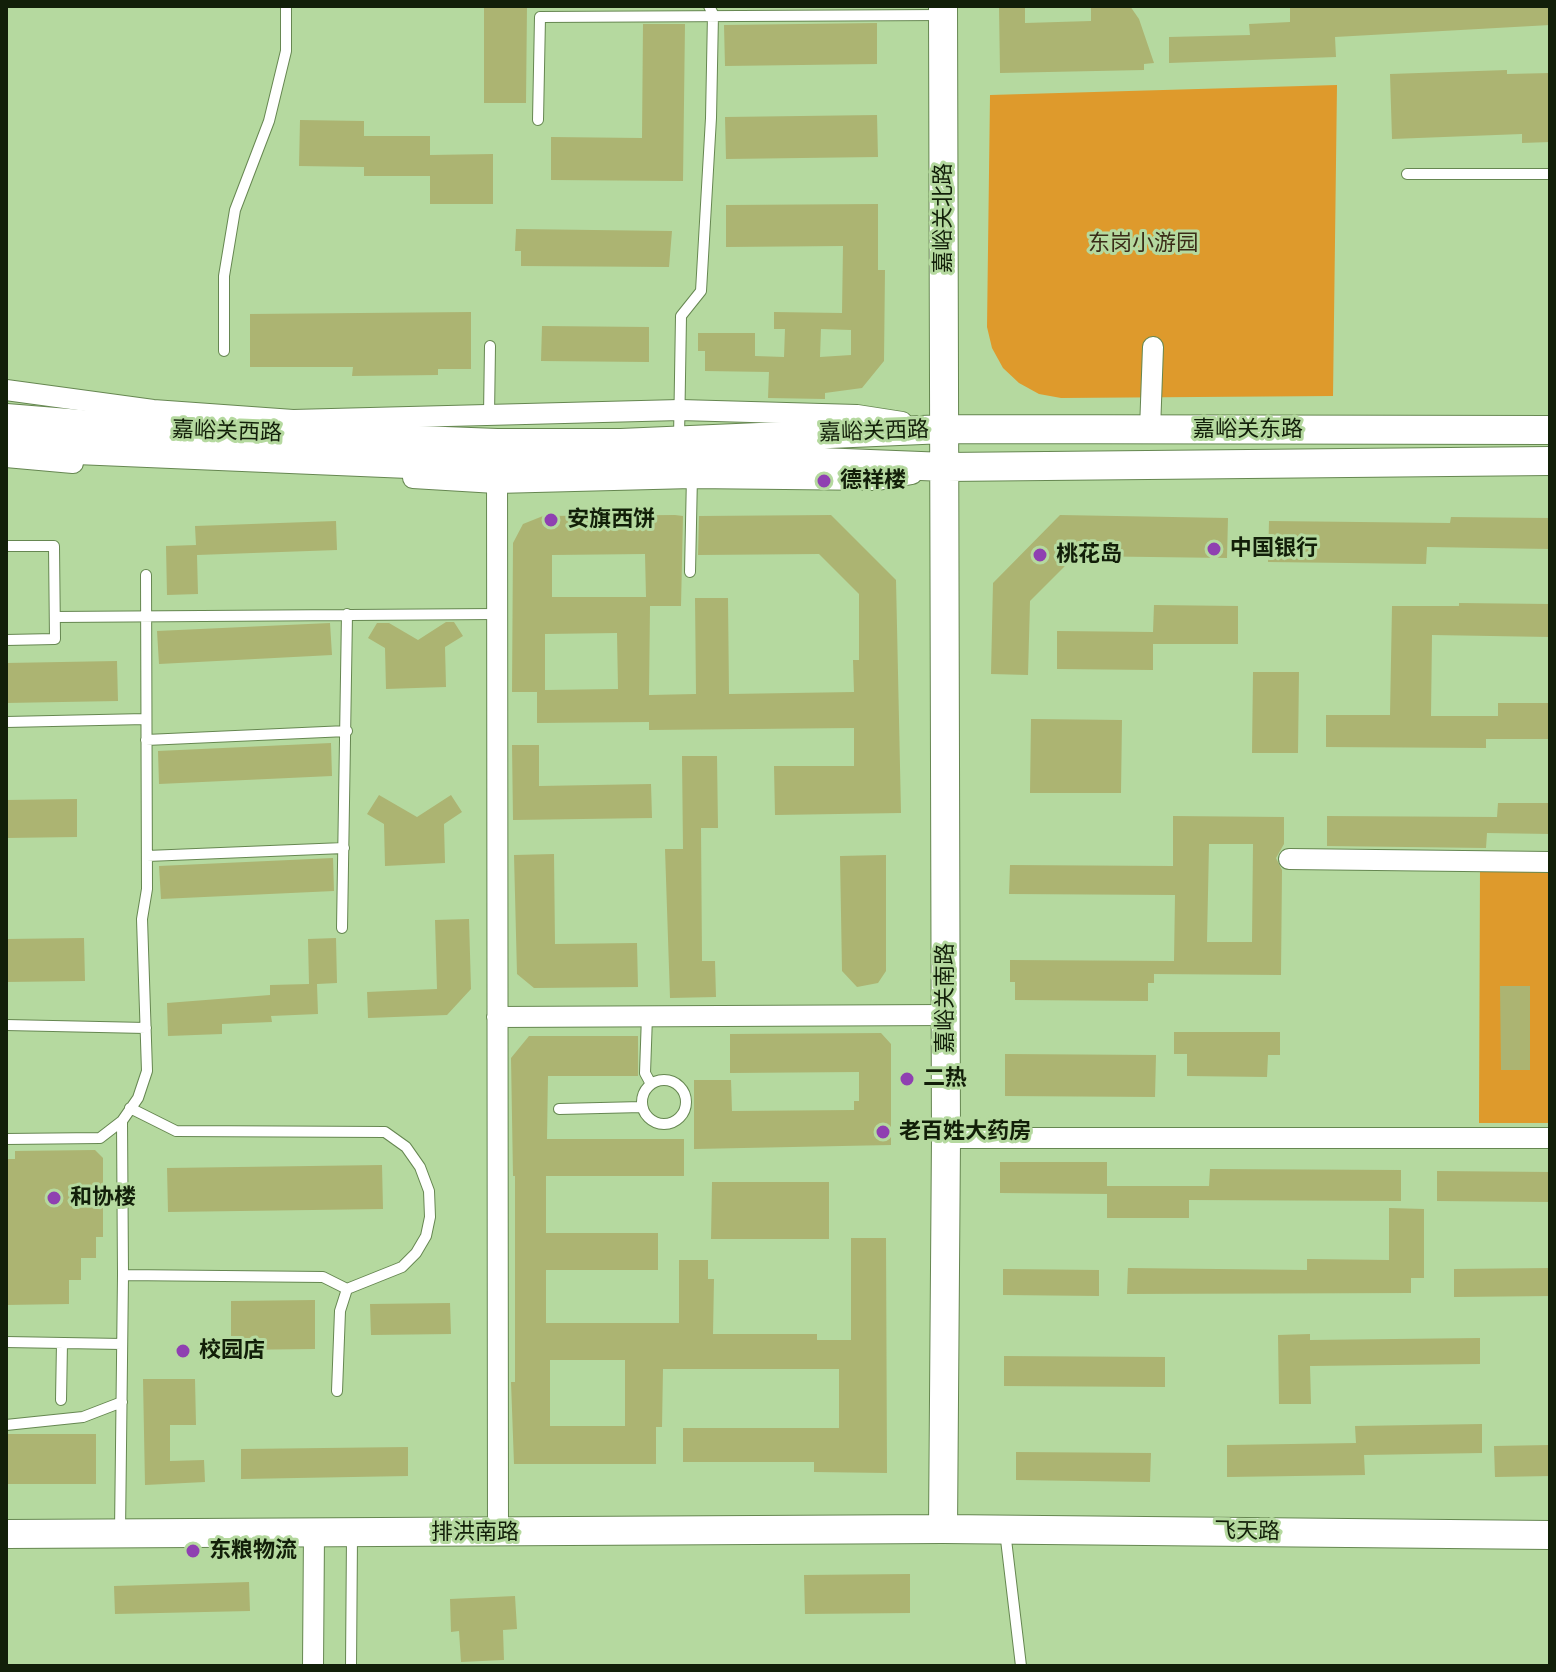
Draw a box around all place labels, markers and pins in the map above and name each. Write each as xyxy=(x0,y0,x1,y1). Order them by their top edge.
place label: 德祥楼 xyxy=(840,468,906,494)
marker: 德祥楼 xyxy=(815,472,833,490)
place label: 安旗西饼 xyxy=(567,507,655,533)
marker: 安旗西饼 xyxy=(542,511,560,529)
place label: 中国银行 xyxy=(1230,536,1318,562)
marker: 中国银行 xyxy=(1205,540,1223,558)
place label: 桃花岛 xyxy=(1056,542,1122,568)
marker: 桃花岛 xyxy=(1031,546,1049,564)
place label: 二热 xyxy=(923,1066,967,1092)
marker: 二热 xyxy=(898,1070,916,1088)
place label: 老百姓大药房 xyxy=(899,1119,1031,1145)
marker: 老百姓大药房 xyxy=(874,1123,892,1141)
place label: 和协楼 xyxy=(70,1185,136,1211)
marker: 和协楼 xyxy=(45,1189,63,1207)
place label: 校园店 xyxy=(199,1338,265,1364)
marker: 校园店 xyxy=(174,1342,192,1360)
place label: 东粮物流 xyxy=(209,1538,297,1564)
marker: 东粮物流 xyxy=(184,1542,202,1560)

